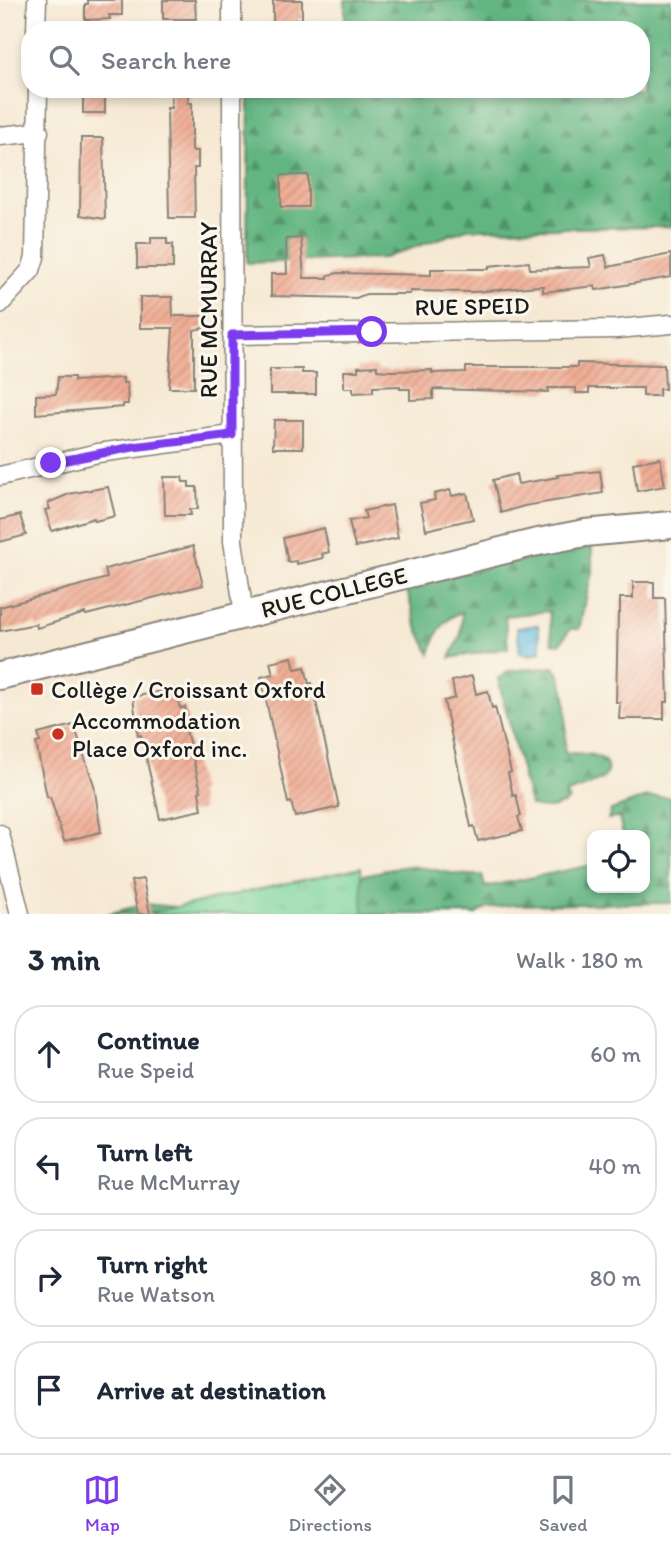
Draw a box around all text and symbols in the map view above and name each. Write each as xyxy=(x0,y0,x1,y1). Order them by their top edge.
search box xyxy=(21,21,650,98)
icon: search xyxy=(45,41,83,79)
text: Search here xyxy=(101,44,231,76)
street label: RUE MCMURRAY xyxy=(194,222,223,398)
street label: RUE SPEID xyxy=(414,290,530,322)
route start xyxy=(356,316,387,347)
route end xyxy=(35,447,66,478)
street label: RUE COLLEGE xyxy=(258,560,410,624)
place label: Collège / Croissant Oxford xyxy=(51,675,326,704)
marker: Collège / Croissant Oxford xyxy=(29,681,45,697)
place label: Accommodation Place Oxford inc. xyxy=(72,706,247,763)
marker: Accommodation Place Oxford inc. xyxy=(50,726,66,742)
map controls xyxy=(587,830,650,893)
button: locate xyxy=(587,830,650,893)
text: 3 min xyxy=(28,941,100,978)
text: Walk · 180 m xyxy=(516,946,643,974)
text: Continue xyxy=(97,1024,200,1056)
icon: ahead xyxy=(30,1035,68,1073)
text: 60 m xyxy=(590,1040,641,1068)
text: Rue Speid xyxy=(97,1056,194,1084)
text: Turn left xyxy=(97,1136,193,1168)
icon: left xyxy=(30,1147,68,1185)
text: 40 m xyxy=(588,1152,641,1180)
text: Rue McMurray xyxy=(97,1168,240,1196)
text: Turn right xyxy=(97,1248,208,1280)
icon: right xyxy=(30,1259,68,1297)
text: 80 m xyxy=(590,1264,641,1292)
text: Rue Watson xyxy=(97,1280,215,1308)
icon: arrive xyxy=(30,1371,68,1409)
text: Arrive at destination xyxy=(97,1374,326,1406)
tab: Map xyxy=(83,1471,121,1536)
tab: Directions xyxy=(288,1471,372,1536)
tab: Saved xyxy=(539,1471,587,1536)

